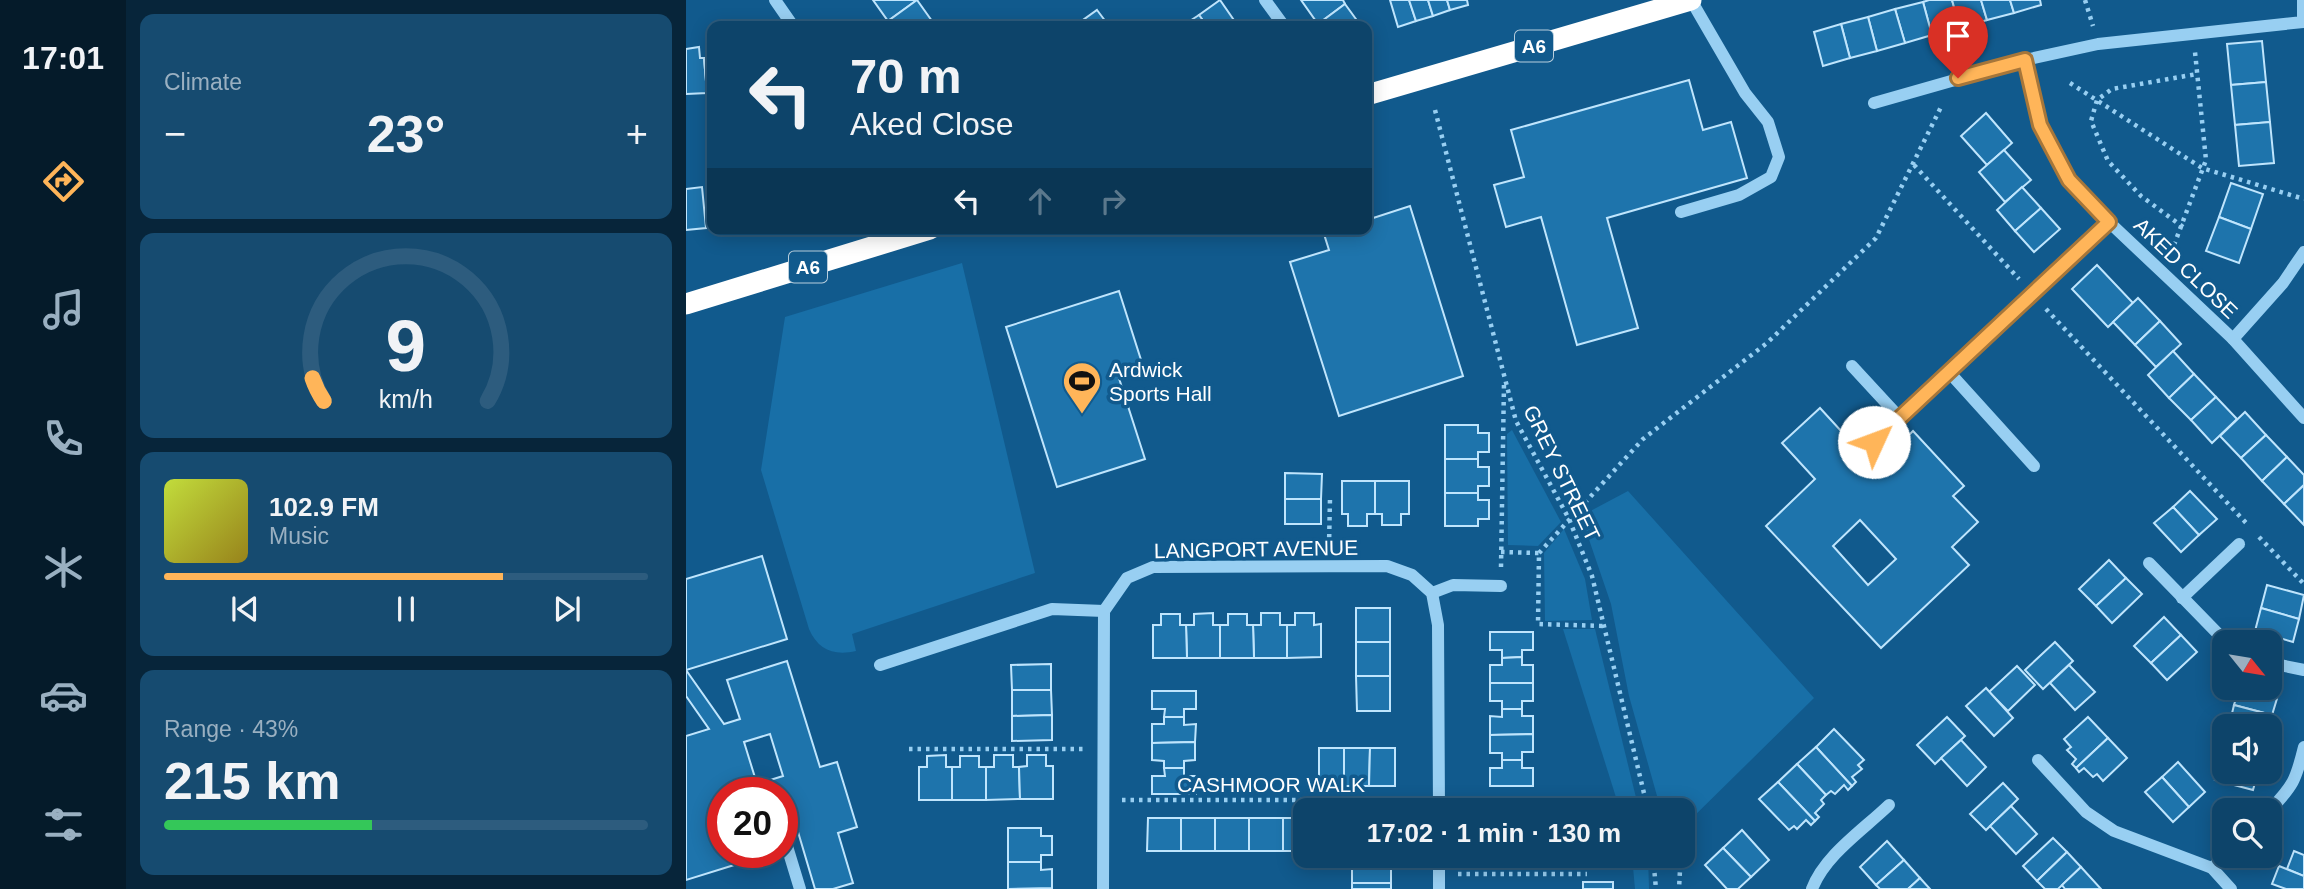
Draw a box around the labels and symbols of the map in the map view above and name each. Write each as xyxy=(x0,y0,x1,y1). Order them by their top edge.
pin xyxy=(1928,6,1988,78)
road number: A6 xyxy=(1515,30,1553,61)
street label: AKED CLOSE xyxy=(2130,213,2242,323)
road number: A6 xyxy=(789,252,827,282)
place label: Ardwick Sports Hall xyxy=(1109,358,1212,405)
sports icon: Ardwick Sports Hall xyxy=(1061,360,1103,415)
street label: GREY STREET xyxy=(1519,402,1605,545)
position arrow xyxy=(1837,405,1911,479)
street label: LANGPORT AVENUE xyxy=(1154,536,1358,562)
north arrow xyxy=(2212,630,2282,700)
street label: CASHMOOR WALK xyxy=(1177,773,1365,796)
speed limit sign: 20 xyxy=(707,777,798,868)

